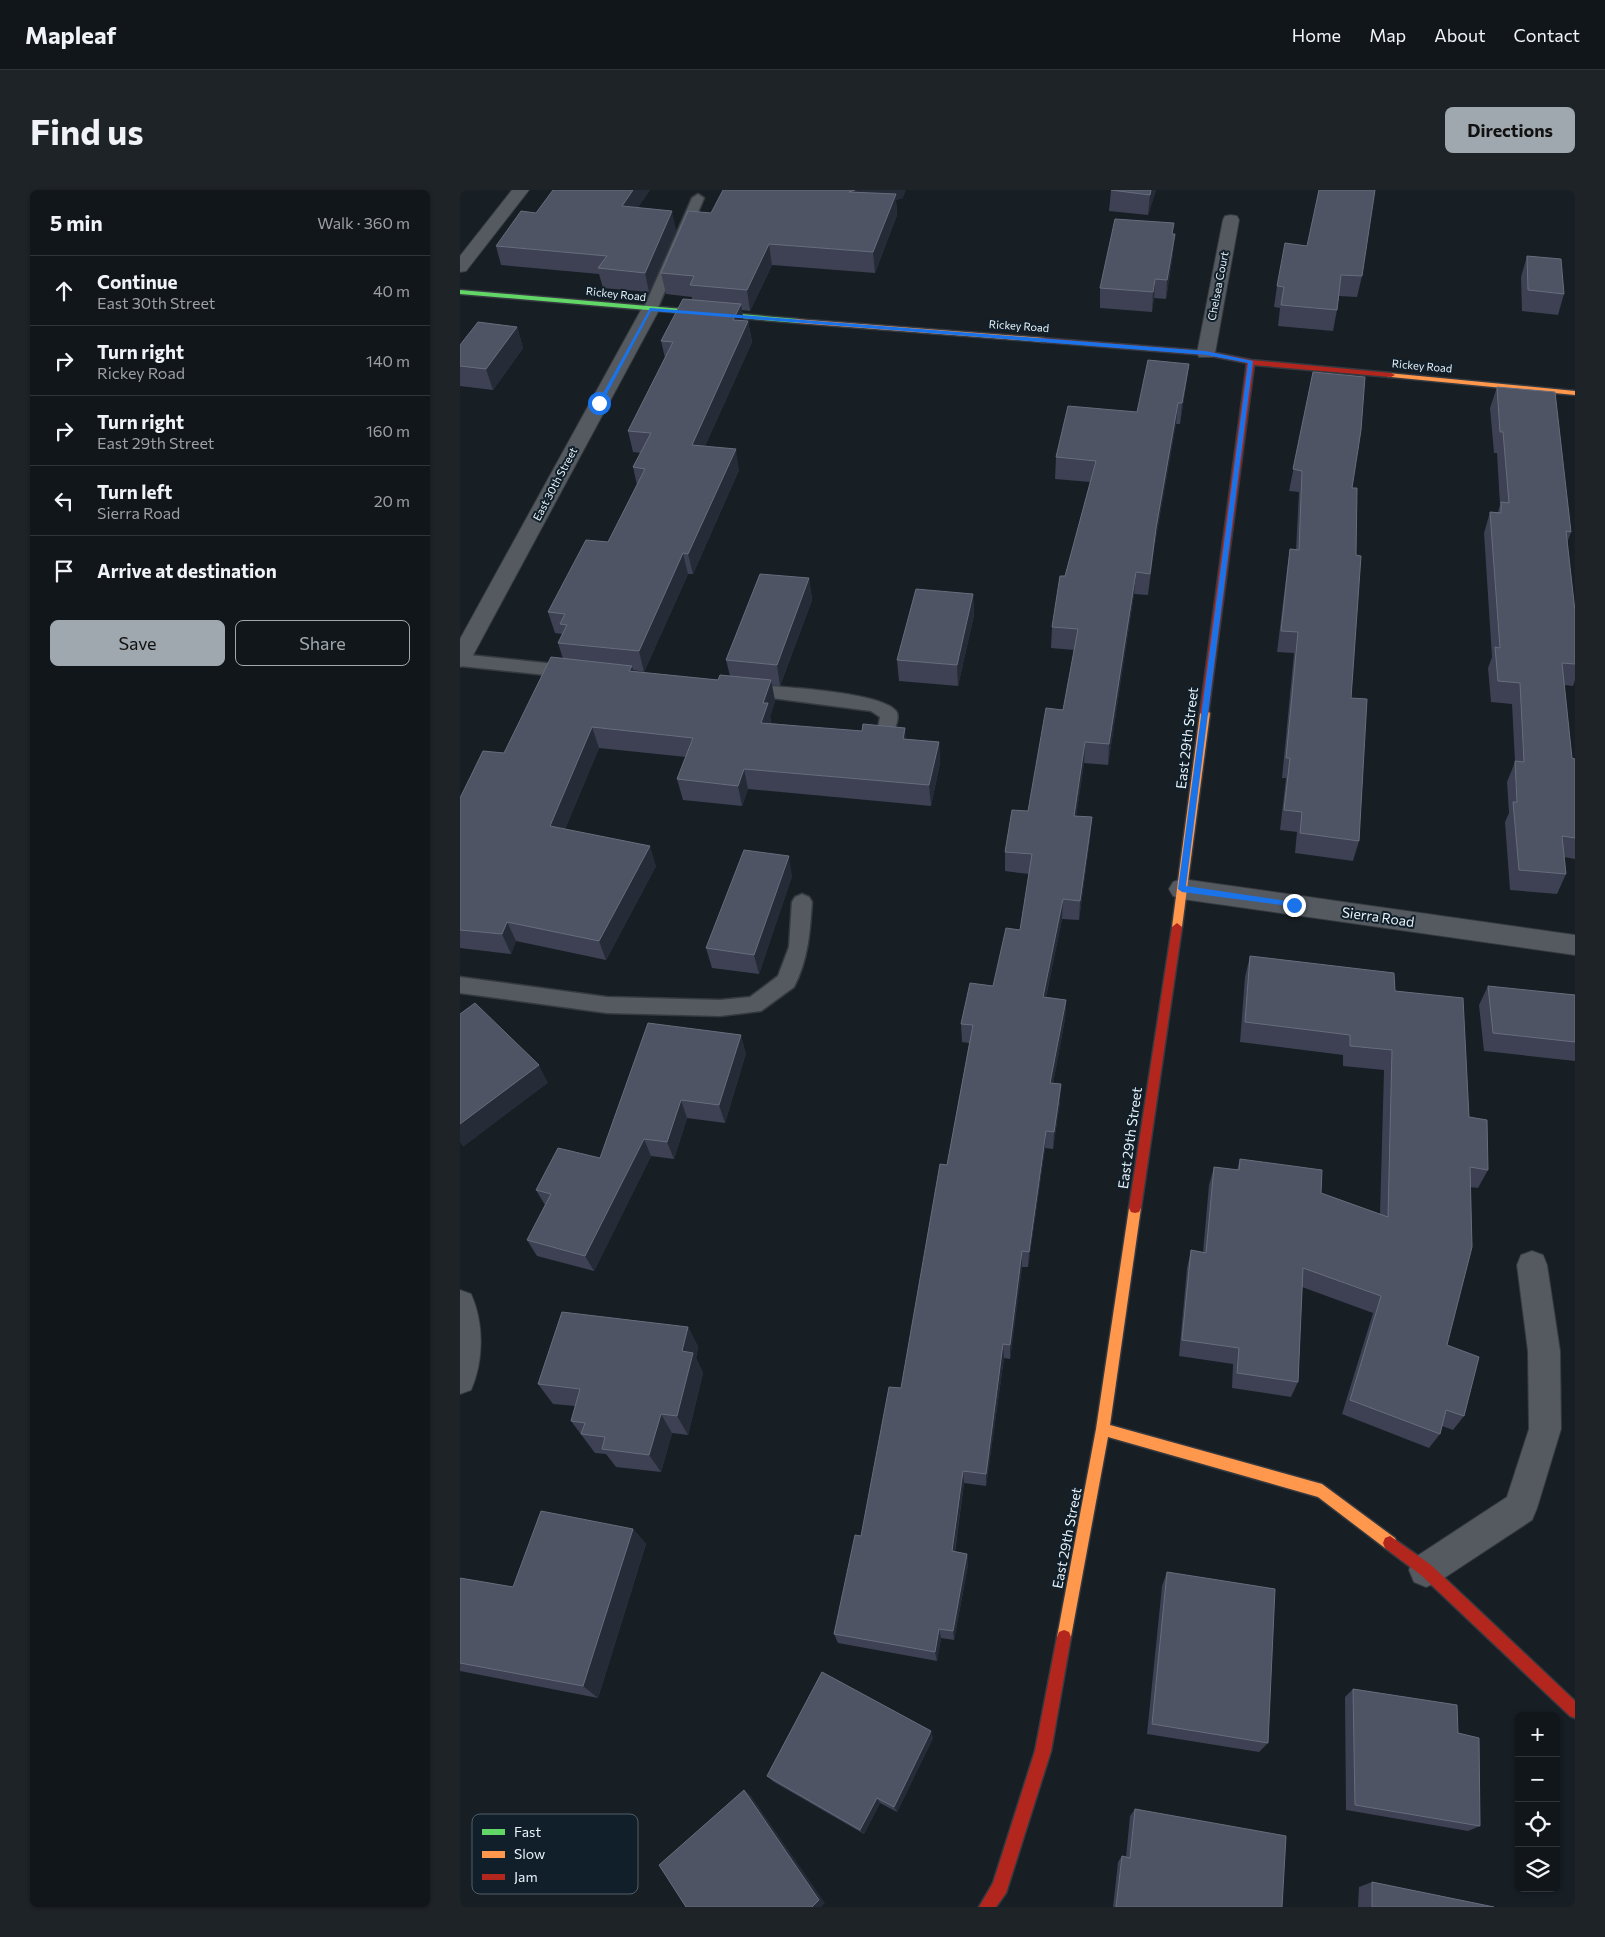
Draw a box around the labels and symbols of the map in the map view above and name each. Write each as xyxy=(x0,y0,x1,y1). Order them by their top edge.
street label: Chelsea Court xyxy=(1204,250,1231,322)
street label: Rickey Road xyxy=(585,284,647,303)
street label: Rickey Road xyxy=(988,317,1050,334)
street label: Rickey Road xyxy=(1391,356,1453,375)
route start xyxy=(588,392,611,415)
street label: East 30th Street xyxy=(530,444,580,523)
street label: East 29th Street xyxy=(1172,686,1201,790)
route end xyxy=(1283,894,1306,917)
street label: Sierra Road xyxy=(1341,903,1415,930)
street label: East 29th Street xyxy=(1114,1086,1145,1190)
street label: East 29th Street xyxy=(1048,1486,1085,1590)
legend xyxy=(472,1814,638,1894)
text: Fast xyxy=(514,1823,541,1840)
text: Slow xyxy=(514,1845,545,1862)
text: Jam xyxy=(514,1868,538,1885)

